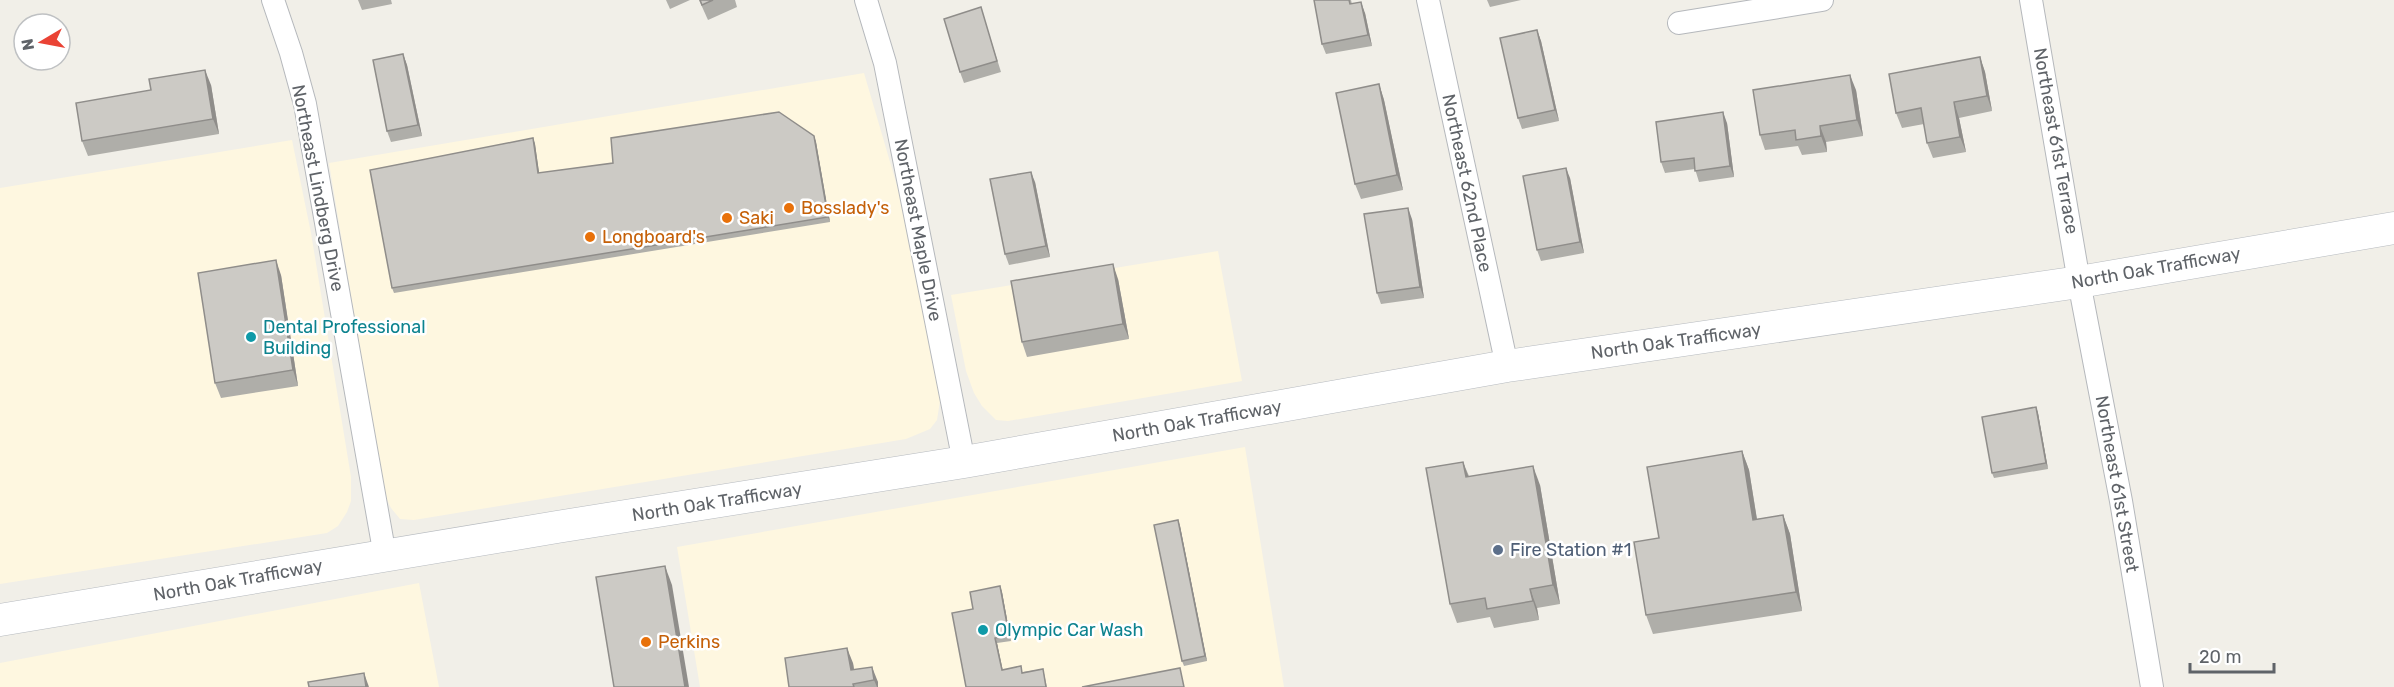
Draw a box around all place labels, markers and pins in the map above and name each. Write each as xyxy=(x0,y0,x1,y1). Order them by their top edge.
place label: Bosslady's xyxy=(801,197,889,219)
marker: Bosslady's xyxy=(782,201,796,215)
place label: Saki xyxy=(739,207,774,229)
marker: Saki xyxy=(720,211,734,225)
place label: Longboard's xyxy=(602,226,705,248)
marker: Longboard's xyxy=(583,230,597,244)
place label: Dental Professional Building xyxy=(263,316,426,359)
marker: Dental Professional Building xyxy=(244,330,258,344)
place label: Fire Station #1 xyxy=(1510,539,1631,561)
marker: Fire Station #1 xyxy=(1491,543,1505,557)
place label: Olympic Car Wash xyxy=(995,619,1144,641)
marker: Olympic Car Wash xyxy=(976,623,990,637)
place label: Perkins xyxy=(658,631,720,653)
marker: Perkins xyxy=(639,635,653,649)

